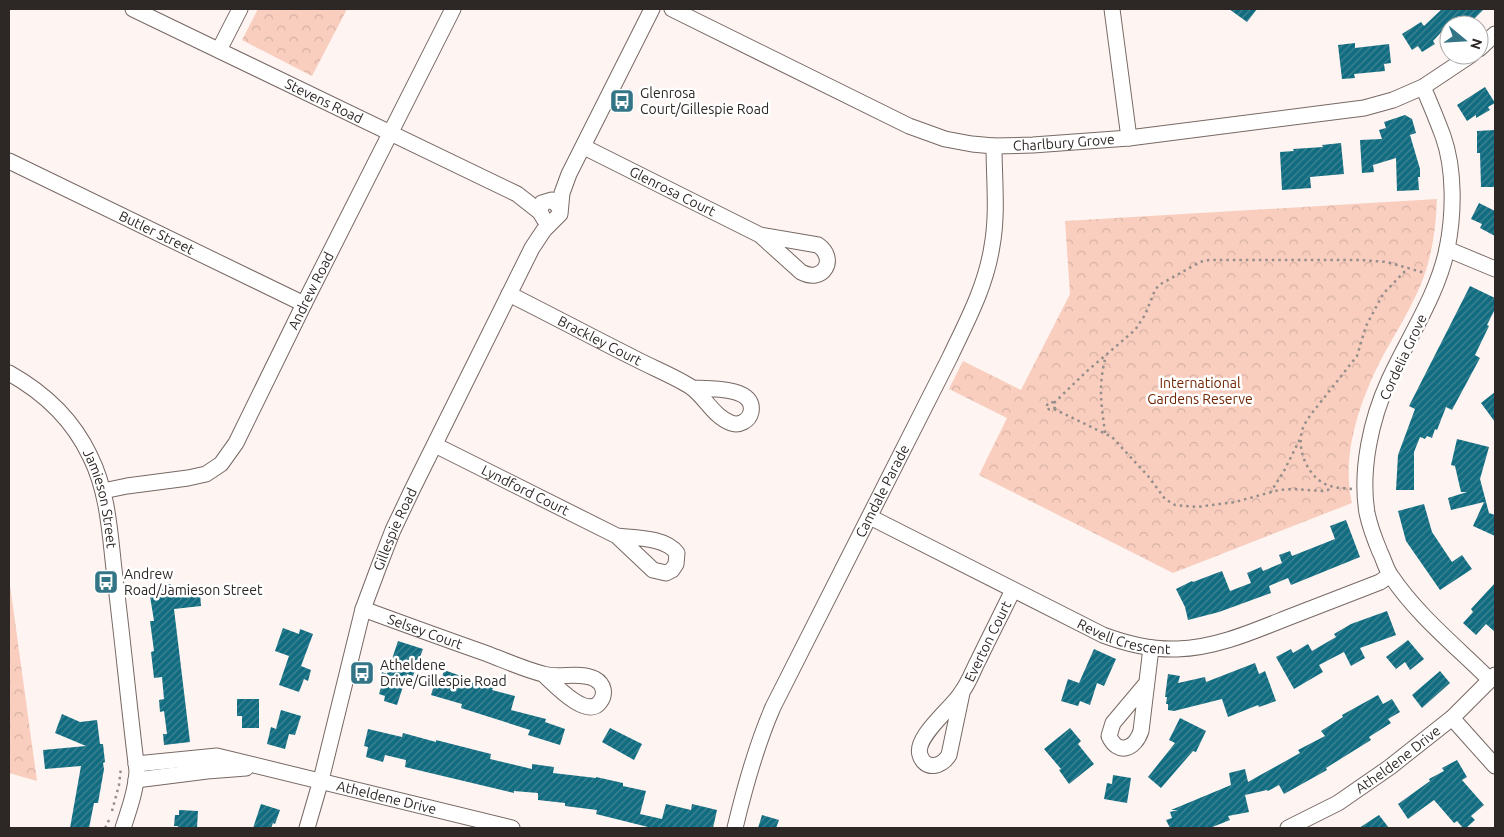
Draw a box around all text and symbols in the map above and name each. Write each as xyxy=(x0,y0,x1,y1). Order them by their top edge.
north arrow xyxy=(1439,15,1489,65)
text: N xyxy=(1467,37,1486,51)
street label: Stevens Road xyxy=(282,75,366,127)
place label: Glenrosa Court/Gillespie Road xyxy=(640,85,769,117)
bus stop icon: Glenrosa Court/Gillespie Road xyxy=(609,88,635,114)
street label: Charlbury Grove xyxy=(1013,131,1115,154)
street label: Glenrosa Court xyxy=(627,163,719,220)
street label: Butler Street xyxy=(116,208,197,258)
street label: Andrew Road xyxy=(285,249,337,332)
street label: Brackley Court xyxy=(555,312,645,369)
street label: Cordelia Grove xyxy=(1376,312,1430,402)
park label: International Gardens Reserve xyxy=(1147,375,1253,407)
street label: Camdale Parade xyxy=(852,442,912,540)
street label: Jamieson Street xyxy=(80,446,120,549)
street label: Lyndford Court xyxy=(479,462,572,519)
street label: Gillespie Road xyxy=(370,485,420,573)
place label: Andrew Road/Jamieson Street xyxy=(124,566,263,598)
bus stop icon: Andrew Road/Jamieson Street xyxy=(93,569,119,595)
street label: Everton Court xyxy=(961,598,1015,684)
street label: Selsey Court xyxy=(386,611,465,653)
street label: Revell Crescent xyxy=(1075,615,1171,657)
place label: Atheldene Drive/Gillespie Road xyxy=(380,657,507,689)
bus stop icon: Atheldene Drive/Gillespie Road xyxy=(349,660,375,686)
street label: Atheldene Drive xyxy=(1352,722,1444,796)
street label: Atheldene Drive xyxy=(335,778,438,817)

